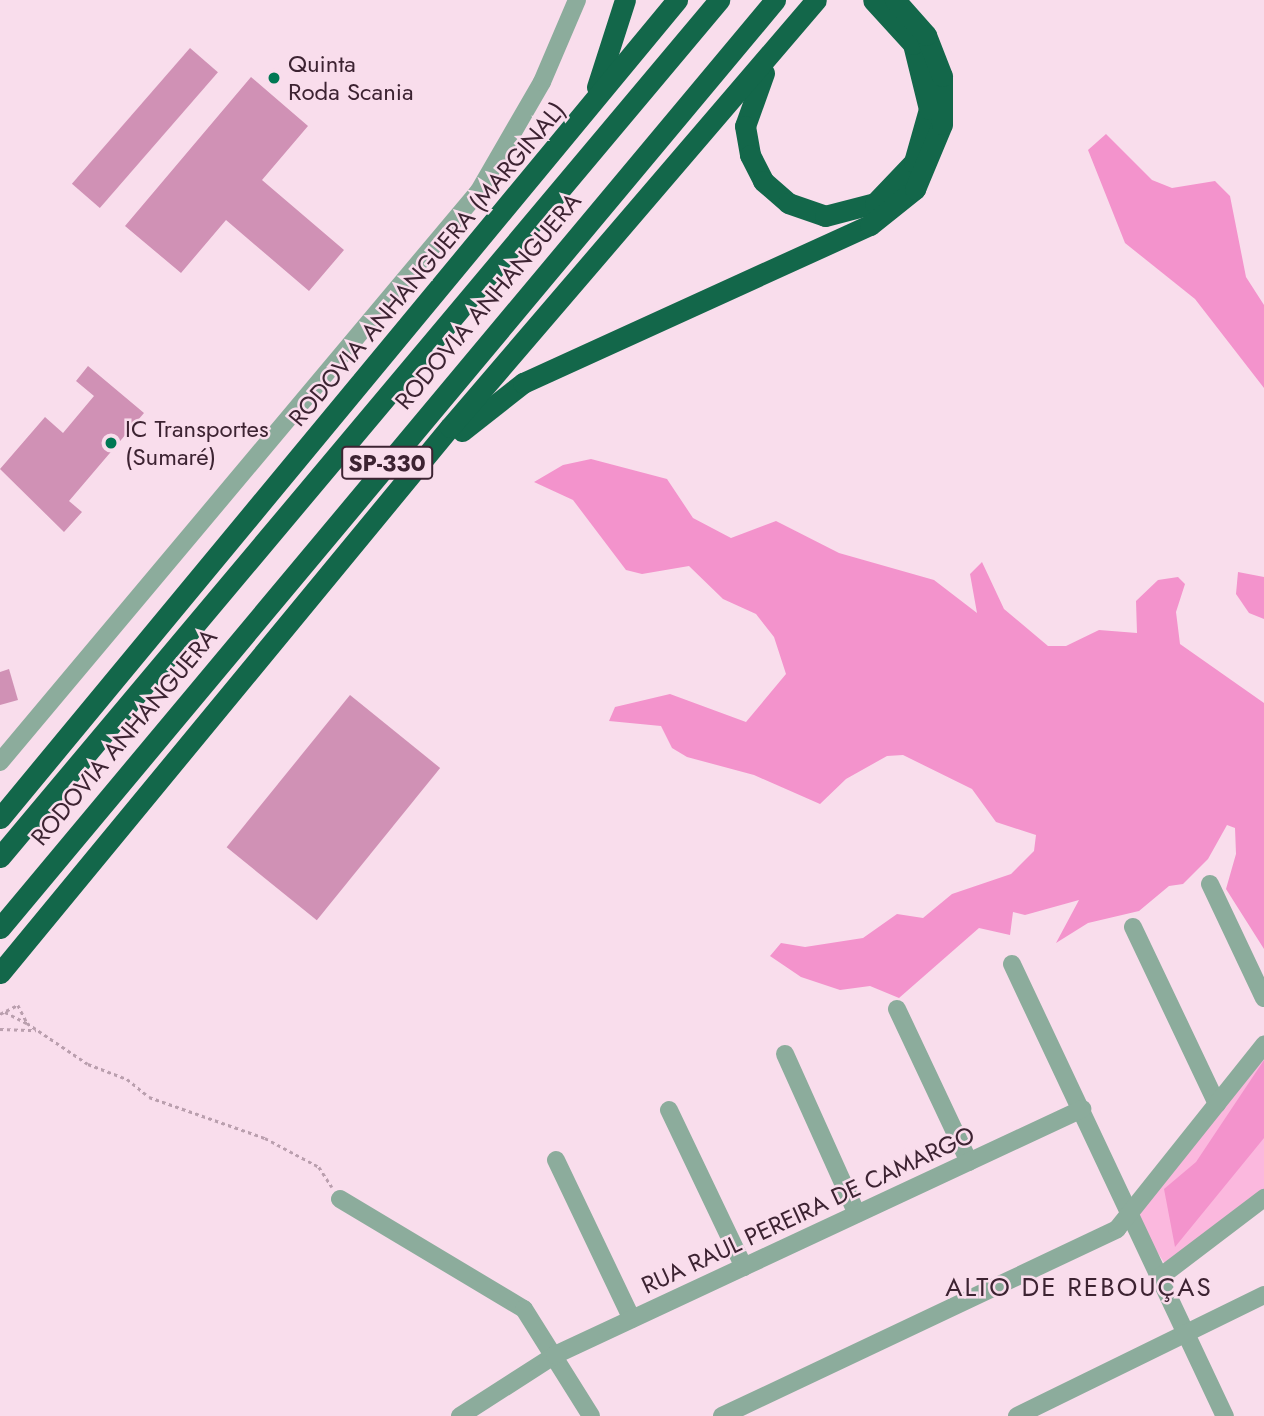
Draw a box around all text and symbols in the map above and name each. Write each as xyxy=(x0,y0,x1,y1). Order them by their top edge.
place label: Quinta Roda Scania xyxy=(288,50,414,106)
marker: Quinta Roda Scania xyxy=(266,70,282,86)
street label: RODOVIA ANHANGUERA (MARGINAL) xyxy=(283,96,571,432)
street label: RODOVIA ANHANGUERA xyxy=(389,187,587,415)
place label: IC Transportes (Sumaré) xyxy=(125,415,269,471)
marker: IC Transportes (Sumaré) xyxy=(103,435,119,451)
road number: SP-330 xyxy=(340,444,434,482)
street label: RODOVIA ANHANGUERA xyxy=(25,623,223,851)
street label: RUA RAUL PEREIRA DE CAMARGO xyxy=(637,1120,979,1300)
district label: ALTO DE REBOUÇAS xyxy=(947,1272,1211,1304)

